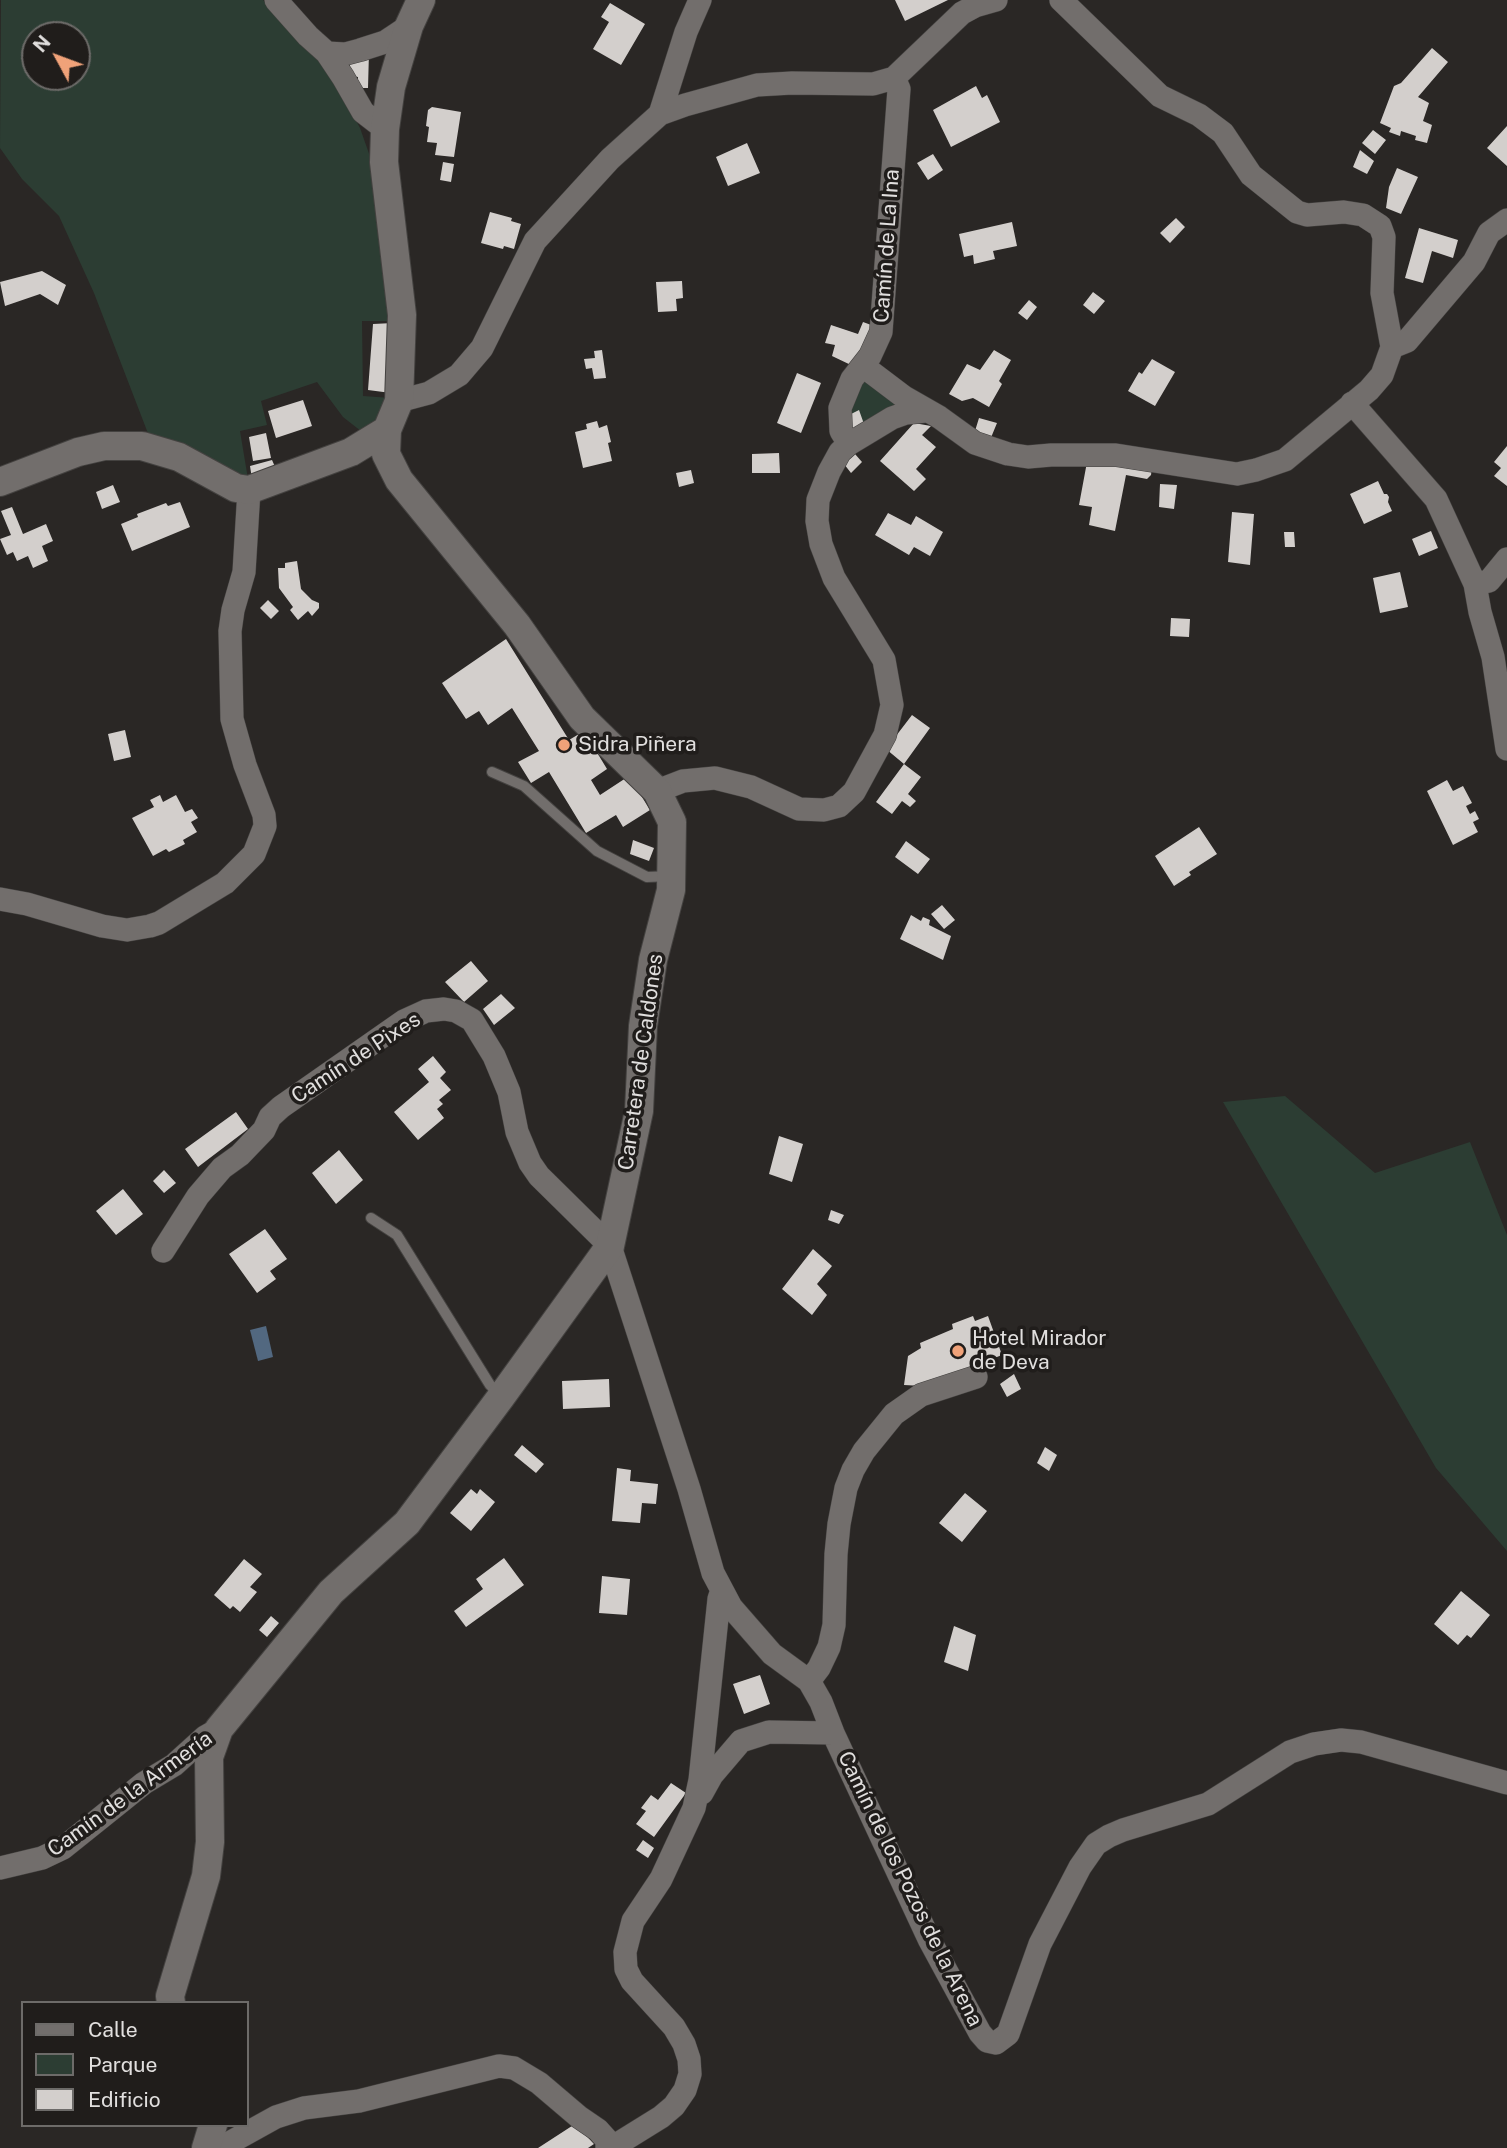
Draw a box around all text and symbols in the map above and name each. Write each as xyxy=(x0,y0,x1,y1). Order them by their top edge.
north arrow xyxy=(21,21,91,91)
text: N xyxy=(28,31,55,56)
street label: Camín de La Ina xyxy=(869,168,905,324)
place label: Sidra Piñera xyxy=(578,732,697,758)
marker: Sidra Piñera xyxy=(556,737,572,753)
street label: Carretera de Caldones xyxy=(613,952,669,1172)
street label: Camín de Pixes xyxy=(287,1007,425,1109)
place label: Hotel Mirador de Deva xyxy=(972,1326,1107,1376)
marker: Hotel Mirador de Deva xyxy=(950,1343,966,1359)
street label: Camín de la Armería xyxy=(43,1726,217,1862)
street label: Camín de los Pozos de la Arena xyxy=(832,1747,988,2031)
legend xyxy=(21,2001,248,2127)
text: Calle xyxy=(88,2017,138,2042)
text: Parque xyxy=(88,2052,157,2077)
text: Edificio xyxy=(88,2087,161,2112)

